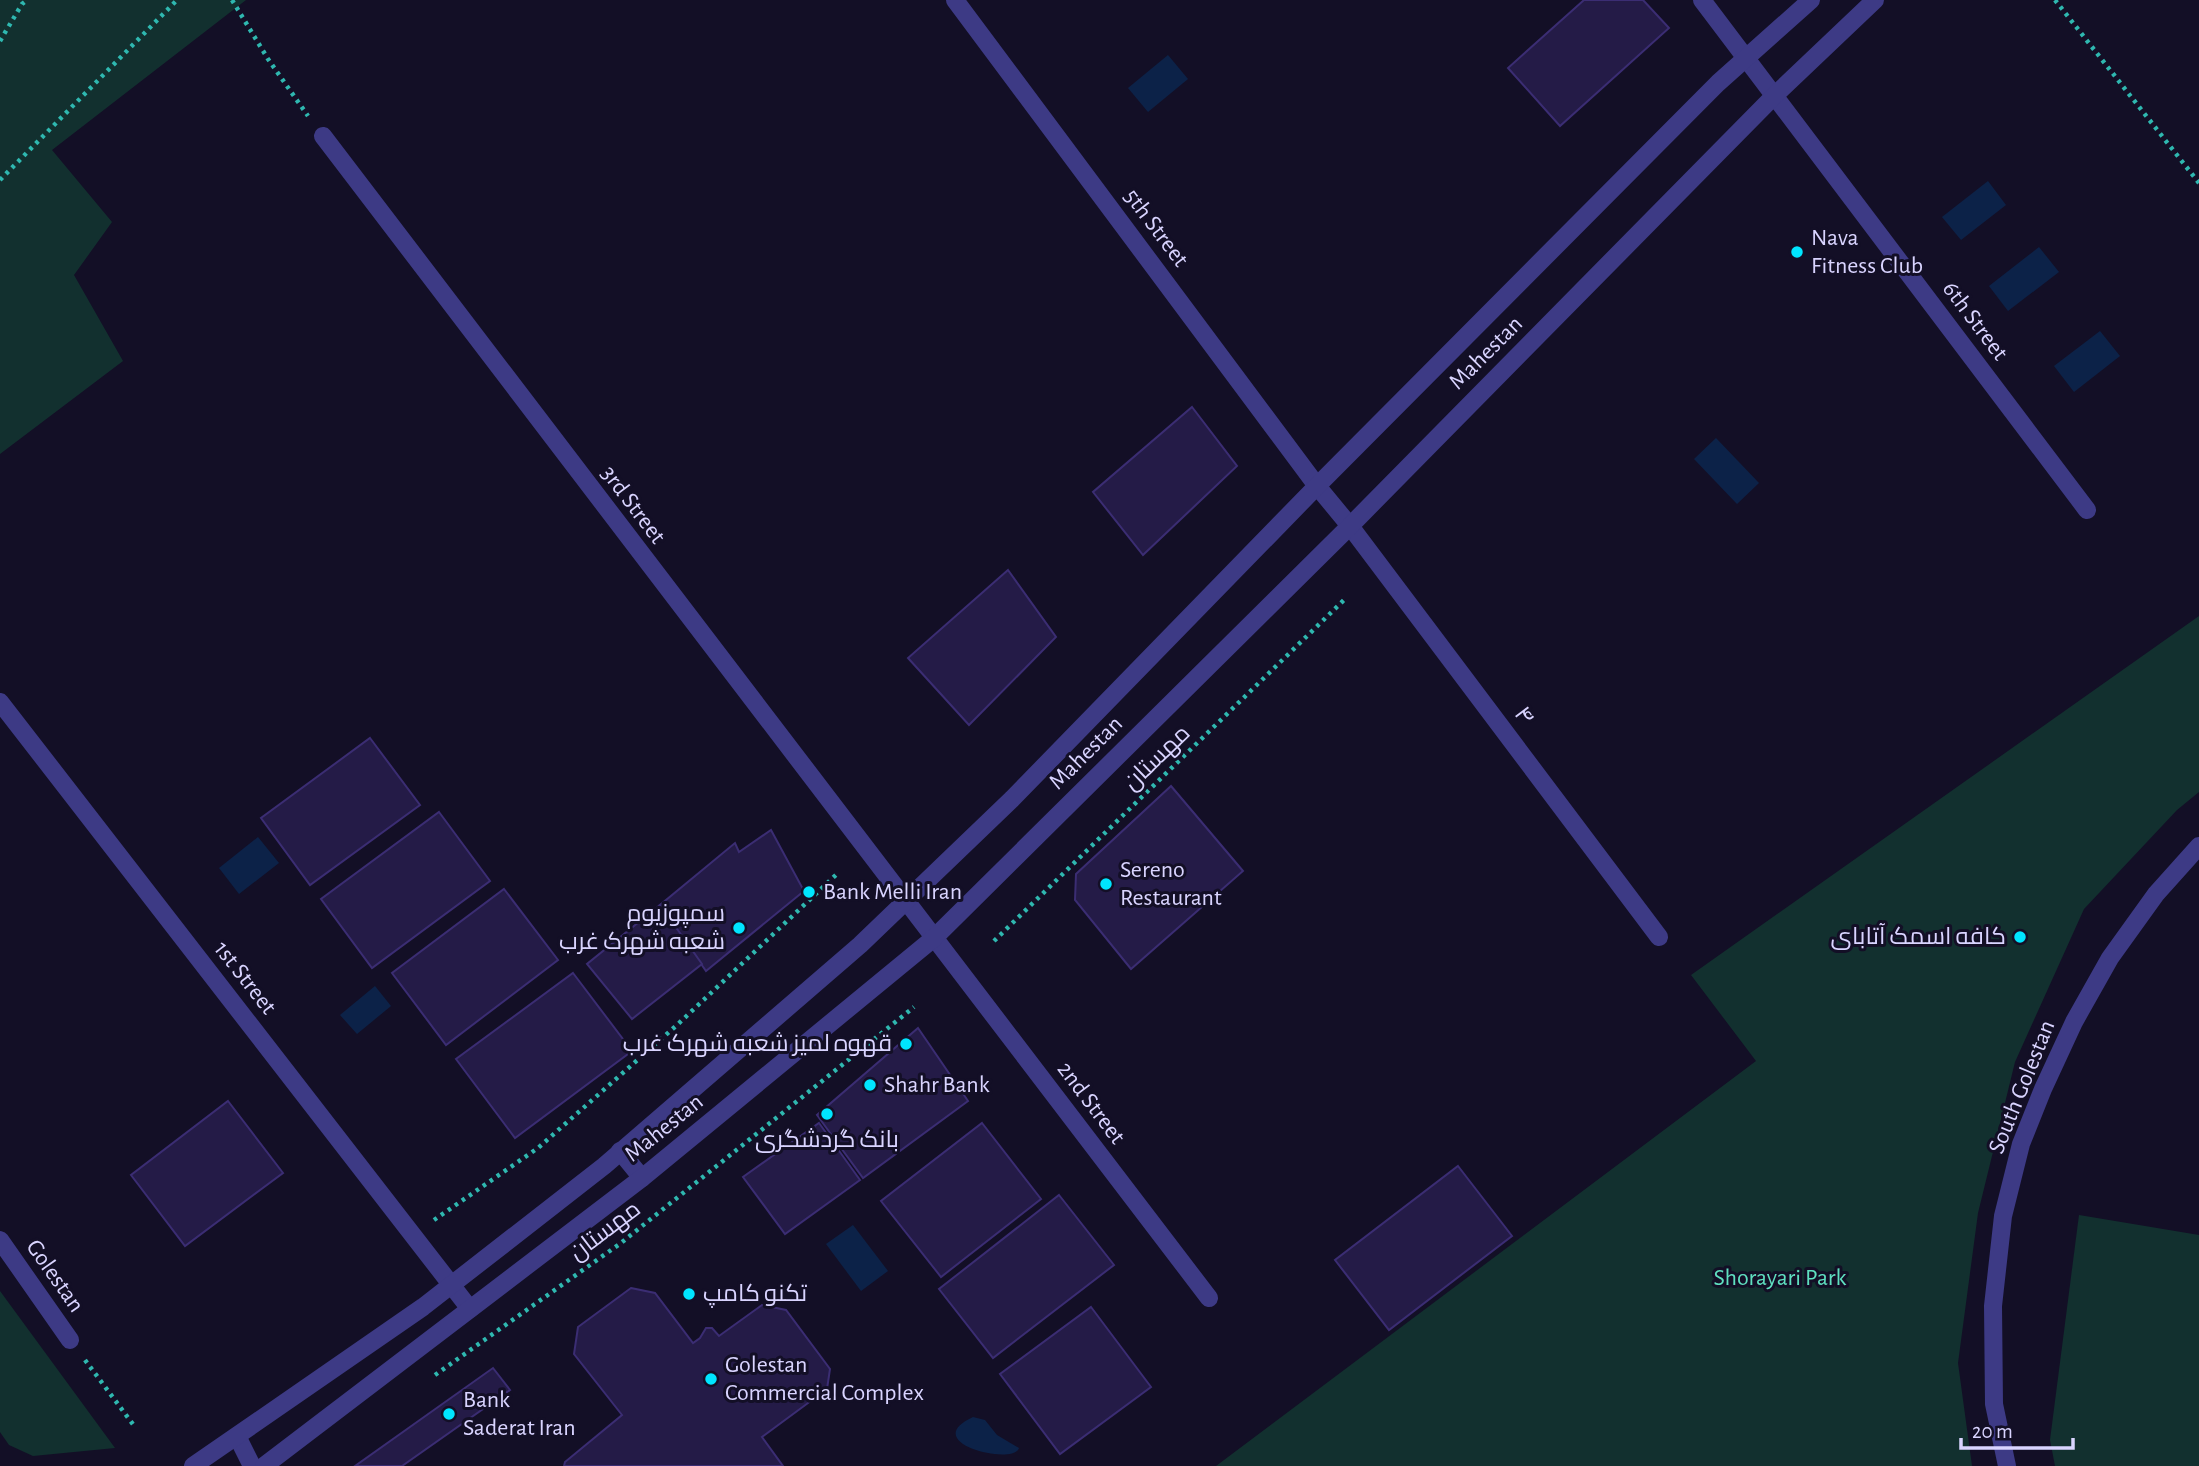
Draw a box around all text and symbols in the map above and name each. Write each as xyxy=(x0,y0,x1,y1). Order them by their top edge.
street label: 5th Street xyxy=(1119,185,1193,272)
place label: Nava Fitness Club xyxy=(1811,226,1923,278)
marker: Nava Fitness Club xyxy=(1789,244,1805,260)
street label: 6th Street xyxy=(1938,277,2012,365)
street label: Mahestan xyxy=(1445,312,1527,394)
street label: 3rd Street xyxy=(596,462,670,549)
street label: ۴ xyxy=(1510,702,1538,730)
street label: Mahestan xyxy=(1045,712,1127,794)
street label: مهستان xyxy=(1119,721,1196,796)
place label: Sereno Restaurant xyxy=(1120,858,1222,910)
marker: Sereno Restaurant xyxy=(1098,876,1114,892)
place label: Bank Melli Iran xyxy=(823,880,962,904)
marker: Bank Melli Iran xyxy=(801,884,817,900)
place label: سمپوزیوم شعبه شهرک غرب xyxy=(559,902,725,955)
marker: سمپوزیوم شعبه شهرک غرب xyxy=(731,920,747,936)
place label: کافه اسمک آتابای xyxy=(1831,923,2006,950)
marker: کافه اسمک آتابای xyxy=(2012,929,2028,945)
street label: 1st Street xyxy=(209,937,281,1019)
street label: South Golestan xyxy=(1984,1017,2060,1157)
place label: قهوه لمیز شعبه شهرک غرب xyxy=(623,1031,892,1057)
marker: قهوه لمیز شعبه شهرک غرب xyxy=(898,1036,914,1052)
street label: 2nd Street xyxy=(1052,1057,1130,1149)
place label: Shahr Bank xyxy=(884,1073,990,1097)
marker: Shahr Bank xyxy=(862,1077,878,1093)
street label: Mahestan xyxy=(620,1089,708,1167)
marker: بانک گردشگری xyxy=(819,1106,835,1122)
place label: بانک گردشگری xyxy=(755,1127,899,1153)
street label: مهستان xyxy=(565,1197,646,1266)
street label: Golestan xyxy=(22,1235,88,1317)
park label: Shorayari Park xyxy=(1713,1266,1847,1290)
place label: تکنو کامپ xyxy=(703,1282,808,1309)
marker: تکنو کامپ xyxy=(681,1286,697,1302)
place label: Golestan Commercial Complex xyxy=(725,1353,924,1405)
marker: Golestan Commercial Complex xyxy=(703,1371,719,1387)
place label: Bank Saderat Iran xyxy=(463,1388,576,1440)
marker: Bank Saderat Iran xyxy=(441,1406,457,1422)
scale bar xyxy=(1961,1406,2073,1450)
text: 20 m xyxy=(1972,1421,2013,1442)

